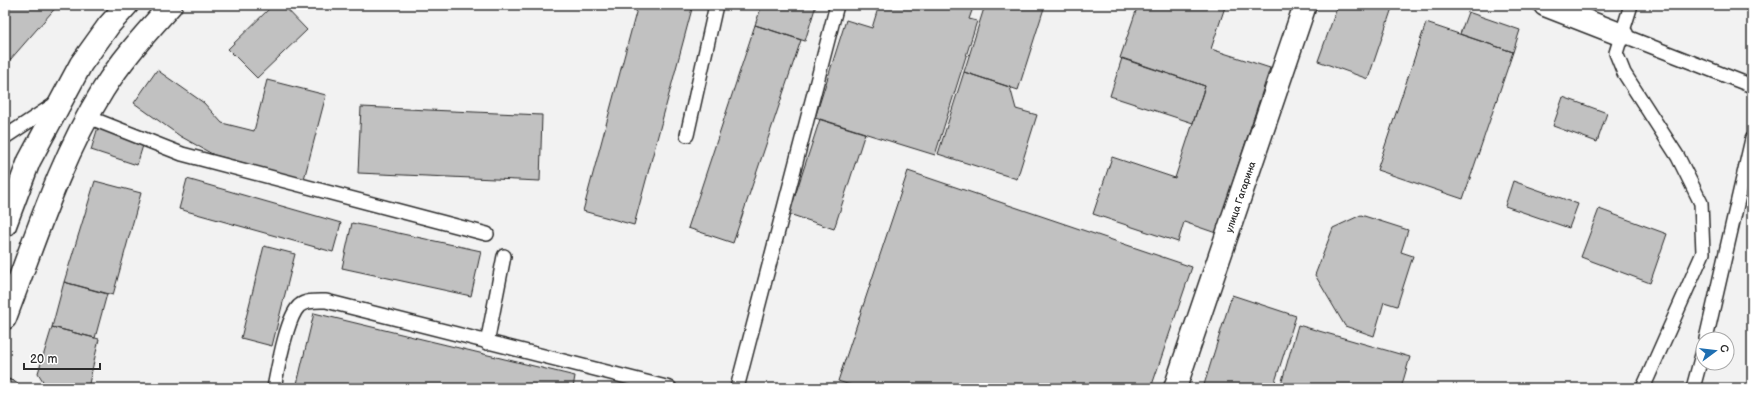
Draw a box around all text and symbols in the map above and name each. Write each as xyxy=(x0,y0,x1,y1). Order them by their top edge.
street label: улица Гагарина xyxy=(1223,160,1259,234)
north arrow xyxy=(1695,331,1735,371)
text: С xyxy=(1717,343,1732,354)
scale bar xyxy=(24,345,100,371)
text: 20 m xyxy=(30,352,57,367)

